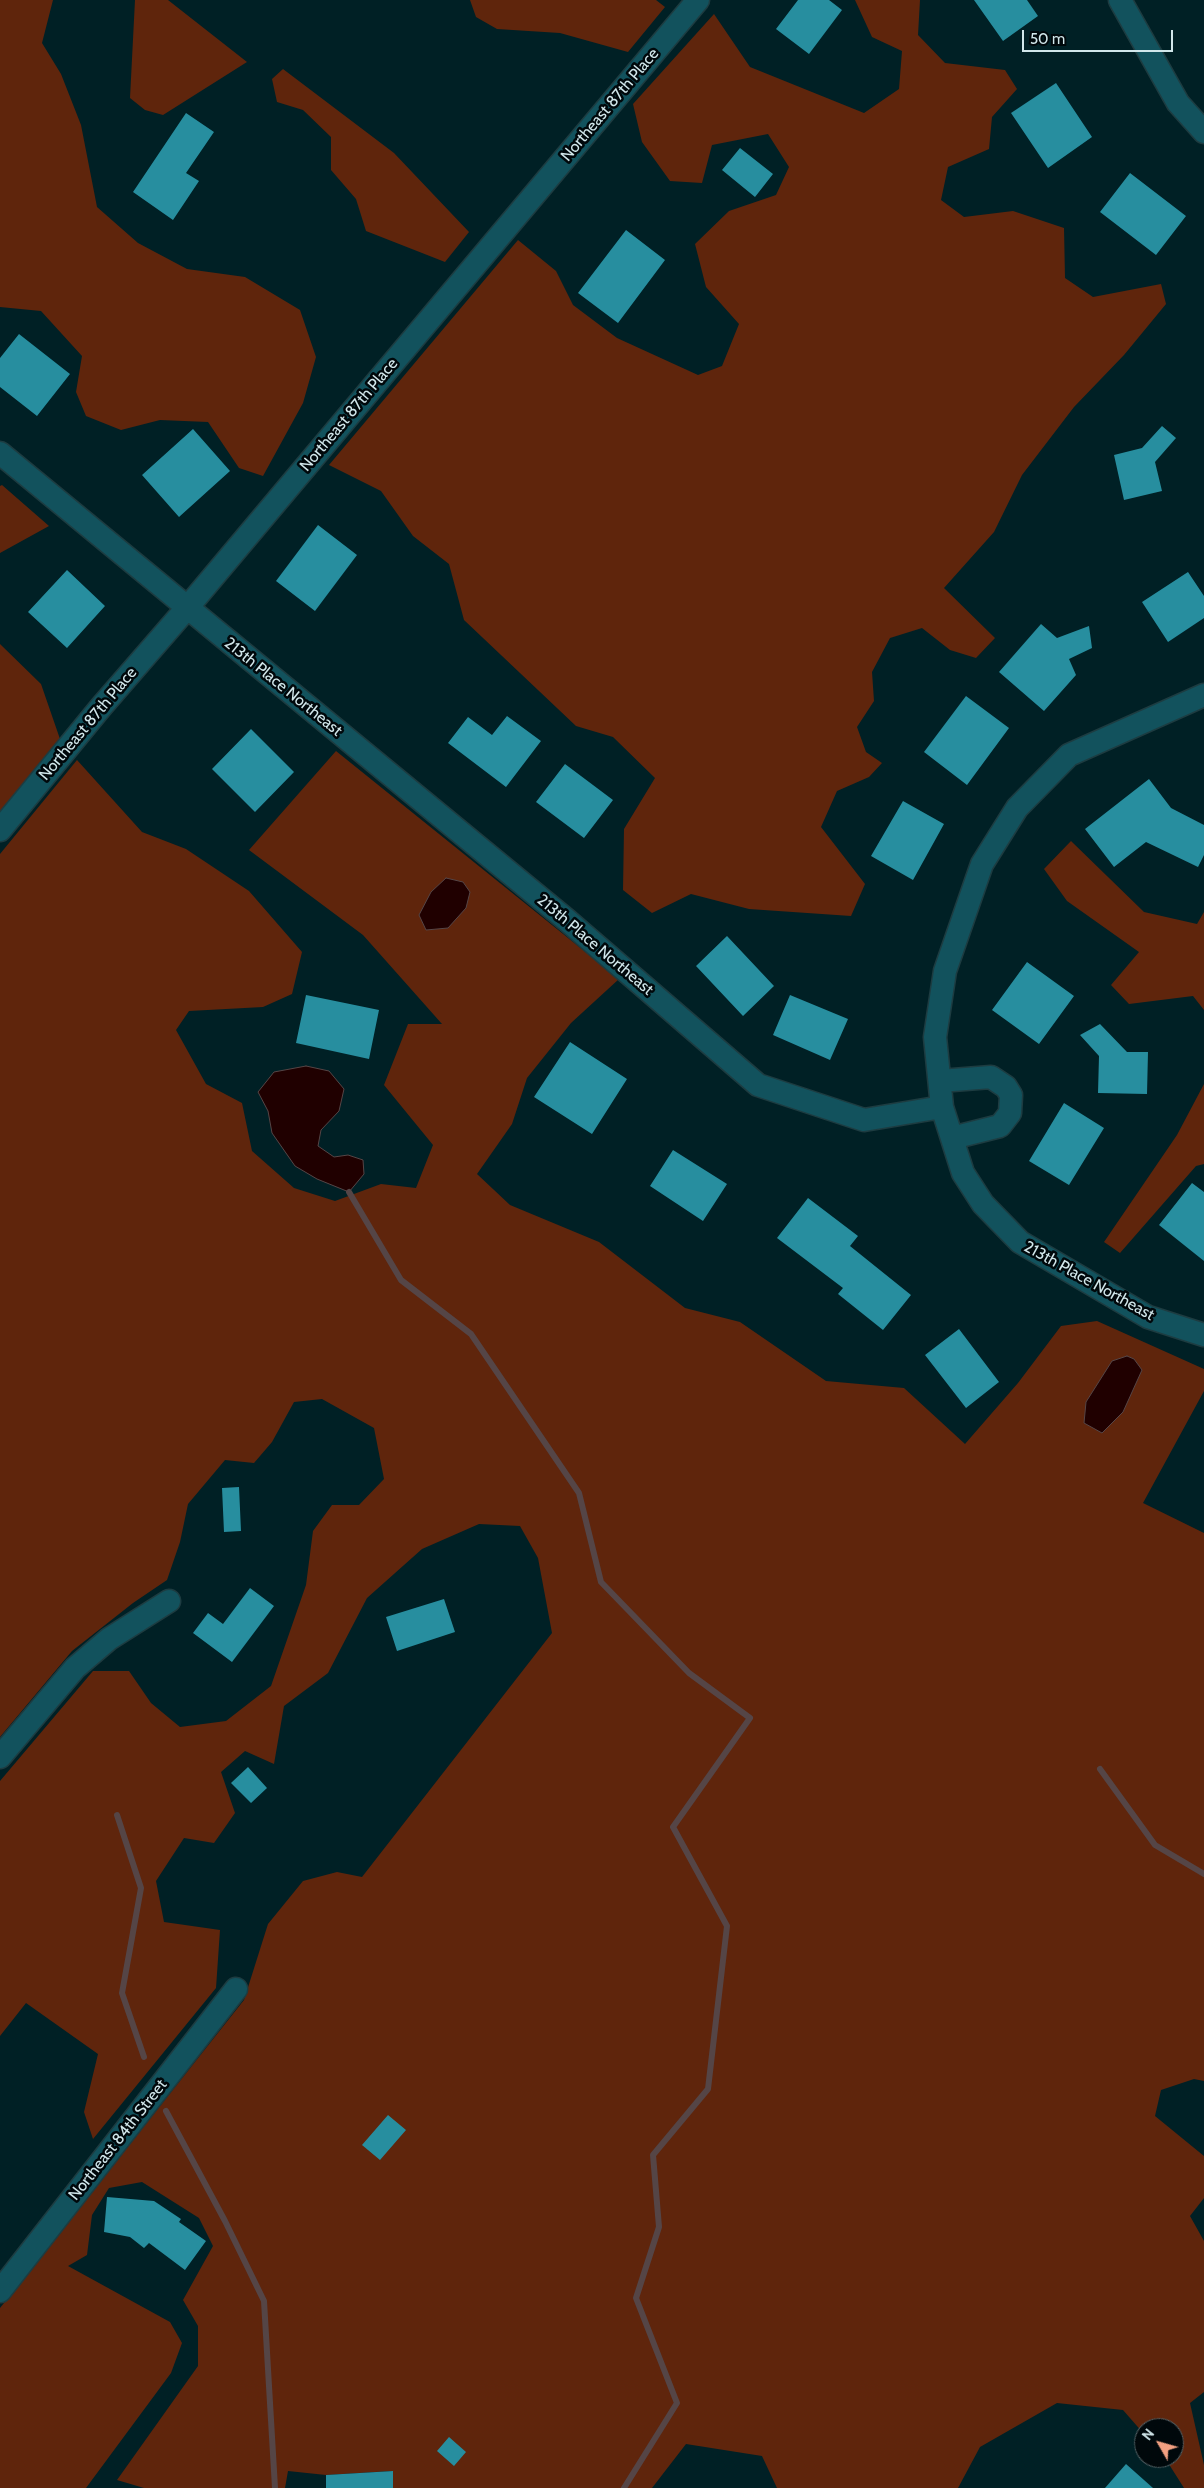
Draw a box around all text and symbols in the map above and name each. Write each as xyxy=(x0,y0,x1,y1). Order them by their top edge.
scale bar xyxy=(1024,20,1175,52)
text: 50 m xyxy=(1030,30,1065,48)
street label: Northeast 87th Place xyxy=(557,45,663,165)
street label: Northeast 87th Place xyxy=(296,355,402,475)
street label: 213th Place Northeast xyxy=(220,634,346,740)
street label: Northeast 87th Place xyxy=(35,664,141,784)
street label: 213th Place Northeast xyxy=(533,891,657,999)
street label: 213th Place Northeast xyxy=(1020,1237,1158,1325)
street label: Northeast 84th Street xyxy=(65,2076,171,2204)
north arrow xyxy=(1134,2418,1184,2468)
text: N xyxy=(1138,2425,1158,2444)

